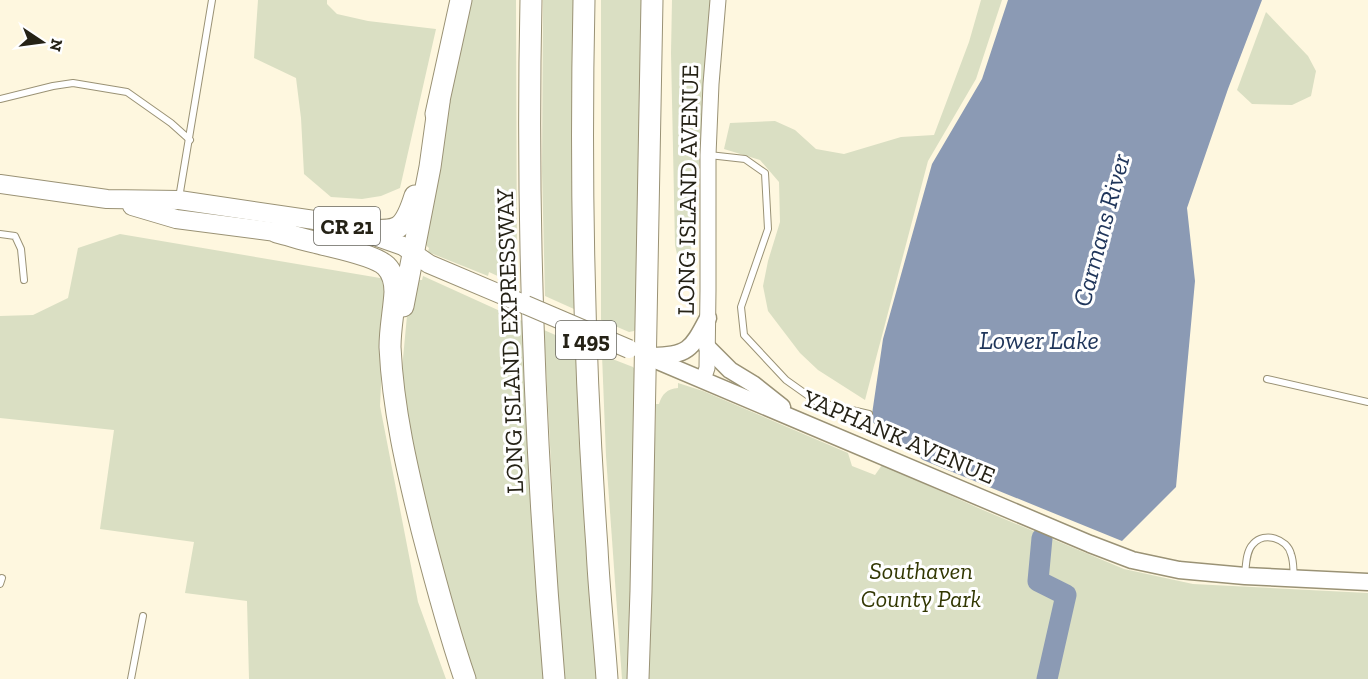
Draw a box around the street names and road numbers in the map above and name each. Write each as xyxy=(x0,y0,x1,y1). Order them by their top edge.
street label: LONG ISLAND AVENUE xyxy=(671,64,704,316)
street label: LONG ISLAND EXPRESSWAY xyxy=(490,187,529,494)
road number: CR 21 xyxy=(314,207,380,245)
road number: I 495 xyxy=(556,321,616,359)
street label: YAPHANK AVENUE xyxy=(798,383,1000,490)

